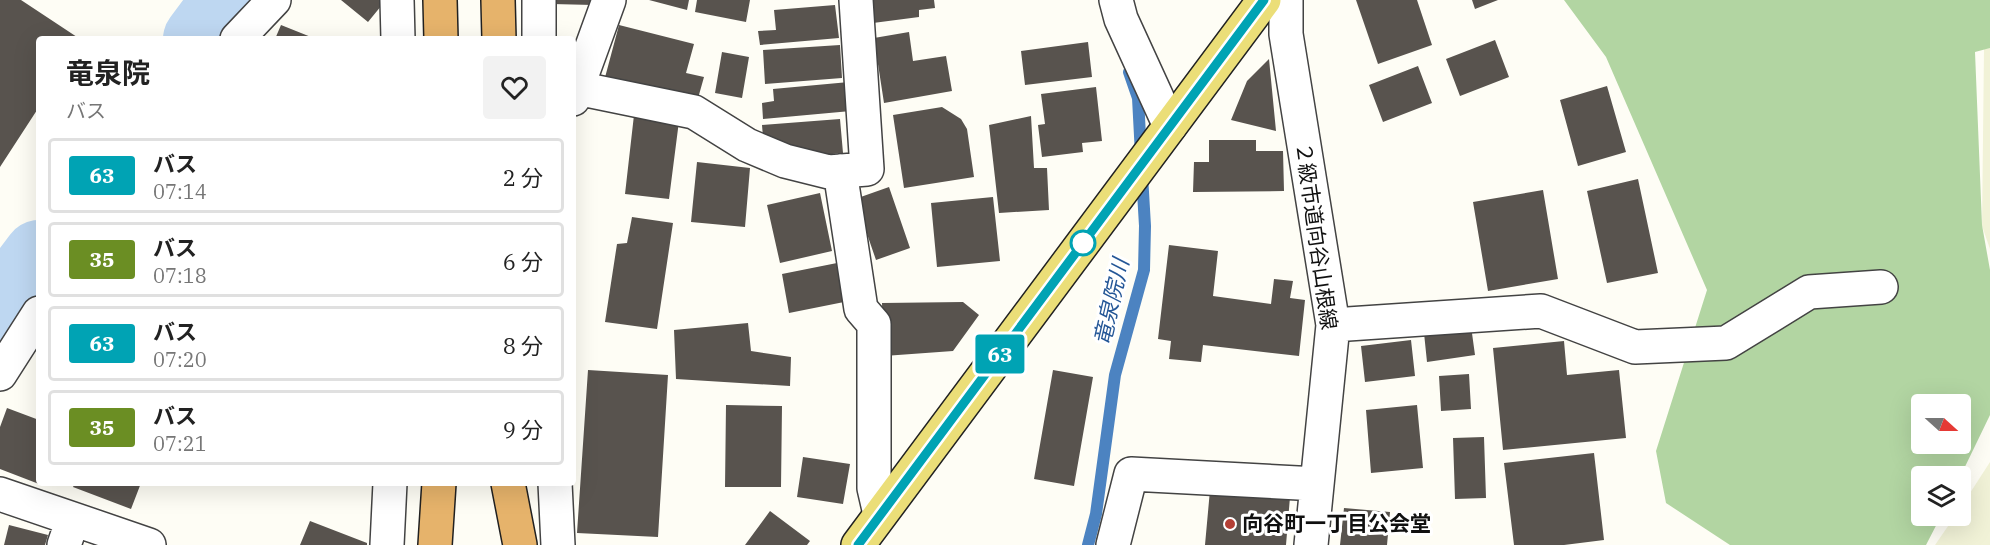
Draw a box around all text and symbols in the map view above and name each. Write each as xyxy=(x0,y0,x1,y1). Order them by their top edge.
text: 竜泉院 xyxy=(66,54,150,91)
button: heart xyxy=(483,56,546,119)
text: バス xyxy=(66,97,106,124)
street label: ２級市道向谷山根線 xyxy=(1290,140,1344,331)
text: バス xyxy=(153,149,197,178)
text: 63 xyxy=(89,161,115,189)
text: 2 分 xyxy=(503,163,543,192)
text: 07:14 xyxy=(153,178,207,205)
unlabelled marker xyxy=(1070,230,1096,256)
text: バス xyxy=(153,233,197,262)
text: 35 xyxy=(89,245,115,273)
text: 6 分 xyxy=(503,247,543,276)
water label: 竜泉院川 xyxy=(1086,254,1135,348)
text: 07:18 xyxy=(153,262,207,289)
text: バス xyxy=(153,317,197,346)
text: 63 xyxy=(89,329,115,357)
text: 8 分 xyxy=(503,331,543,360)
line badge: 63 xyxy=(973,334,1027,374)
text: 63 xyxy=(987,340,1013,368)
text: 07:20 xyxy=(153,346,207,373)
north arrow xyxy=(1911,394,1971,454)
map controls xyxy=(1911,394,1971,526)
text: バス xyxy=(153,401,197,430)
text: 35 xyxy=(89,413,115,441)
text: 9 分 xyxy=(503,415,543,444)
text: 07:21 xyxy=(153,430,207,457)
button: layers xyxy=(1911,466,1971,526)
place label: 向谷町一丁目公会堂 xyxy=(1242,509,1431,537)
marker: 向谷町一丁目公会堂 xyxy=(1223,517,1237,531)

